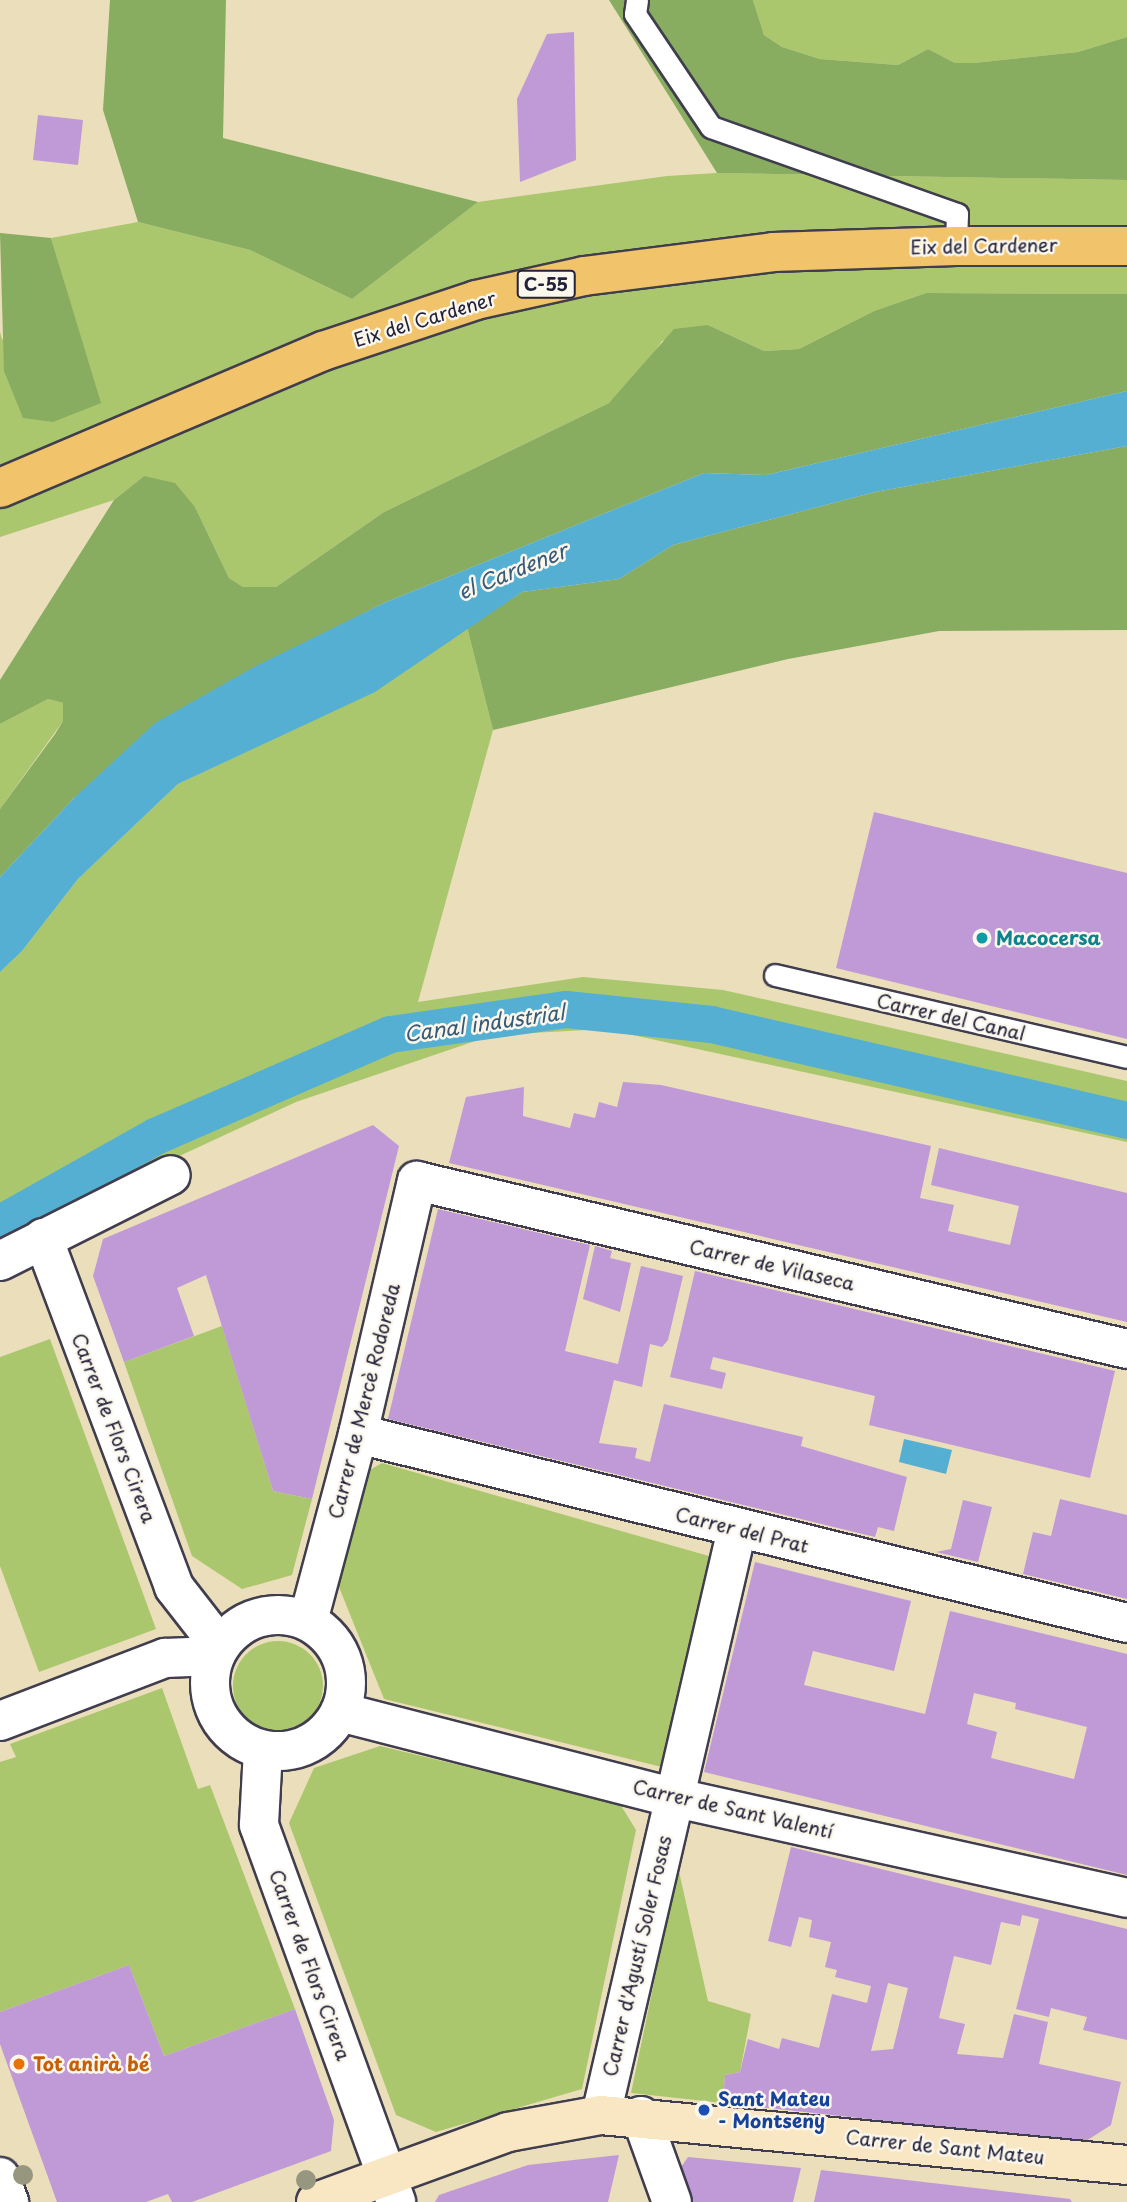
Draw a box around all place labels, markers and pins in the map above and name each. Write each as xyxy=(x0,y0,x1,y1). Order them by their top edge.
place label: Macocersa xyxy=(996,927,1101,949)
marker: Macocersa xyxy=(974,930,990,946)
place label: Tot anirà bé xyxy=(33,2053,152,2075)
marker: Tot anirà bé xyxy=(11,2056,27,2072)
place label: Sant Mateu - Montseny xyxy=(718,2088,831,2132)
marker: Sant Mateu - Montseny xyxy=(696,2102,712,2118)

